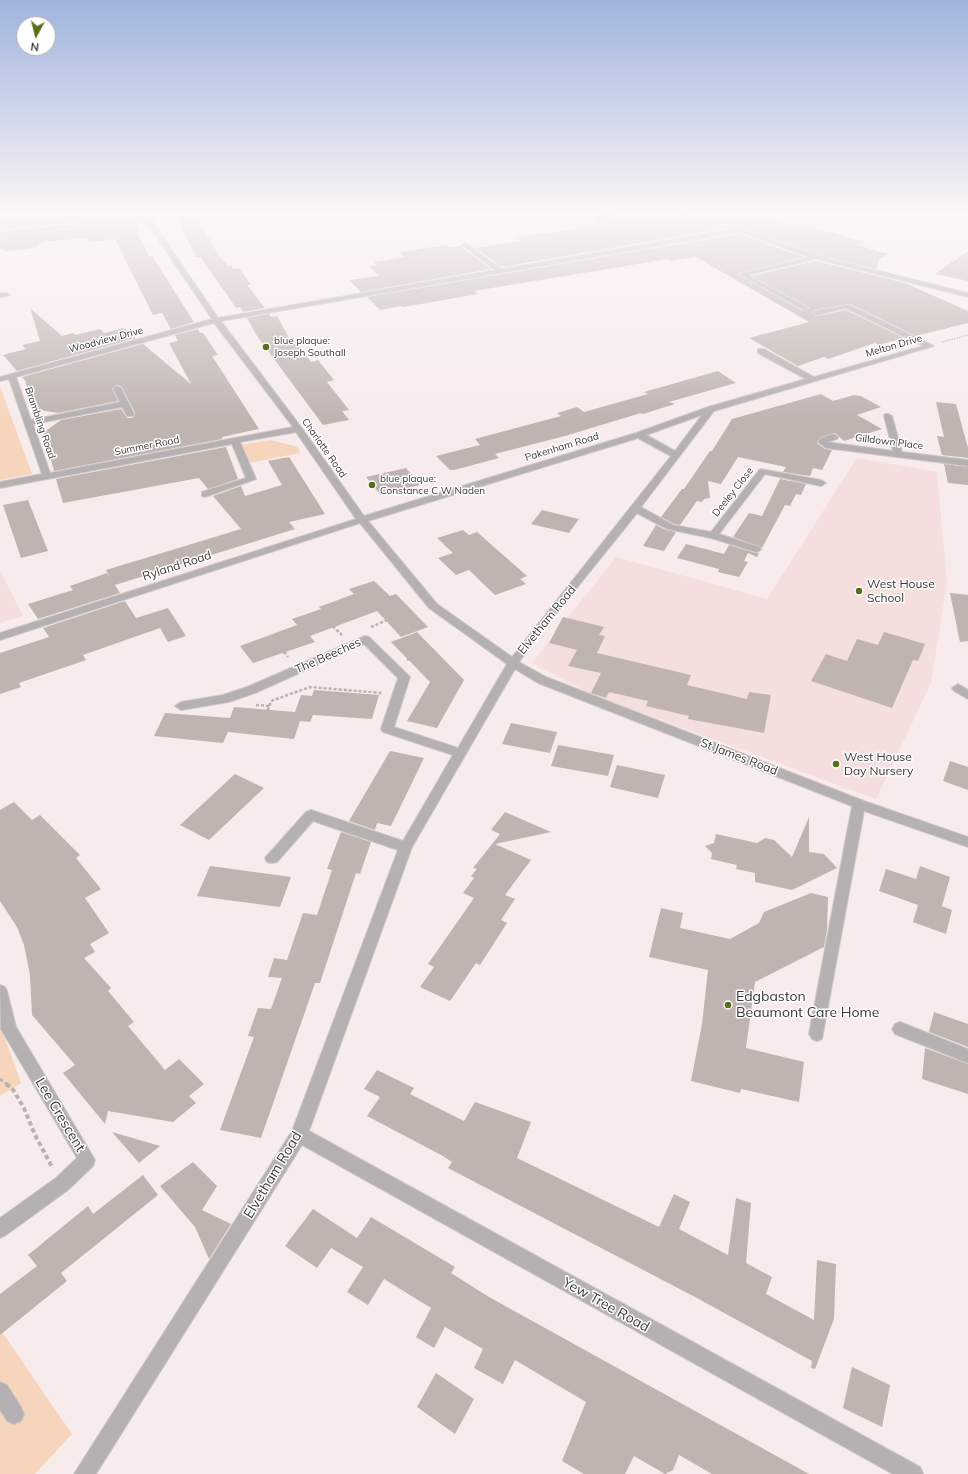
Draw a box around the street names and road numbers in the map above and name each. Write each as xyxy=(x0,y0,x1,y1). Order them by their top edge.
street label: Woodview Drive xyxy=(68,324,144,356)
street label: Melton Drive xyxy=(864,332,924,360)
street label: Brambling Road xyxy=(22,386,58,460)
street label: Charlotte Road xyxy=(299,416,349,480)
street label: Pakenham Road xyxy=(524,430,600,464)
street label: Gilldown Place xyxy=(854,432,924,452)
street label: Summer Road xyxy=(114,434,180,458)
street label: Deeley Close xyxy=(710,465,756,519)
street label: Ryland Road xyxy=(141,548,213,584)
street label: Elvetham Road xyxy=(515,583,579,657)
street label: The Beeches xyxy=(293,635,363,677)
street label: St James Road xyxy=(698,736,780,778)
street label: Lee Crescent xyxy=(31,1075,89,1155)
street label: Elvetham Road xyxy=(240,1129,306,1221)
street label: Yew Tree Road xyxy=(560,1274,652,1336)

